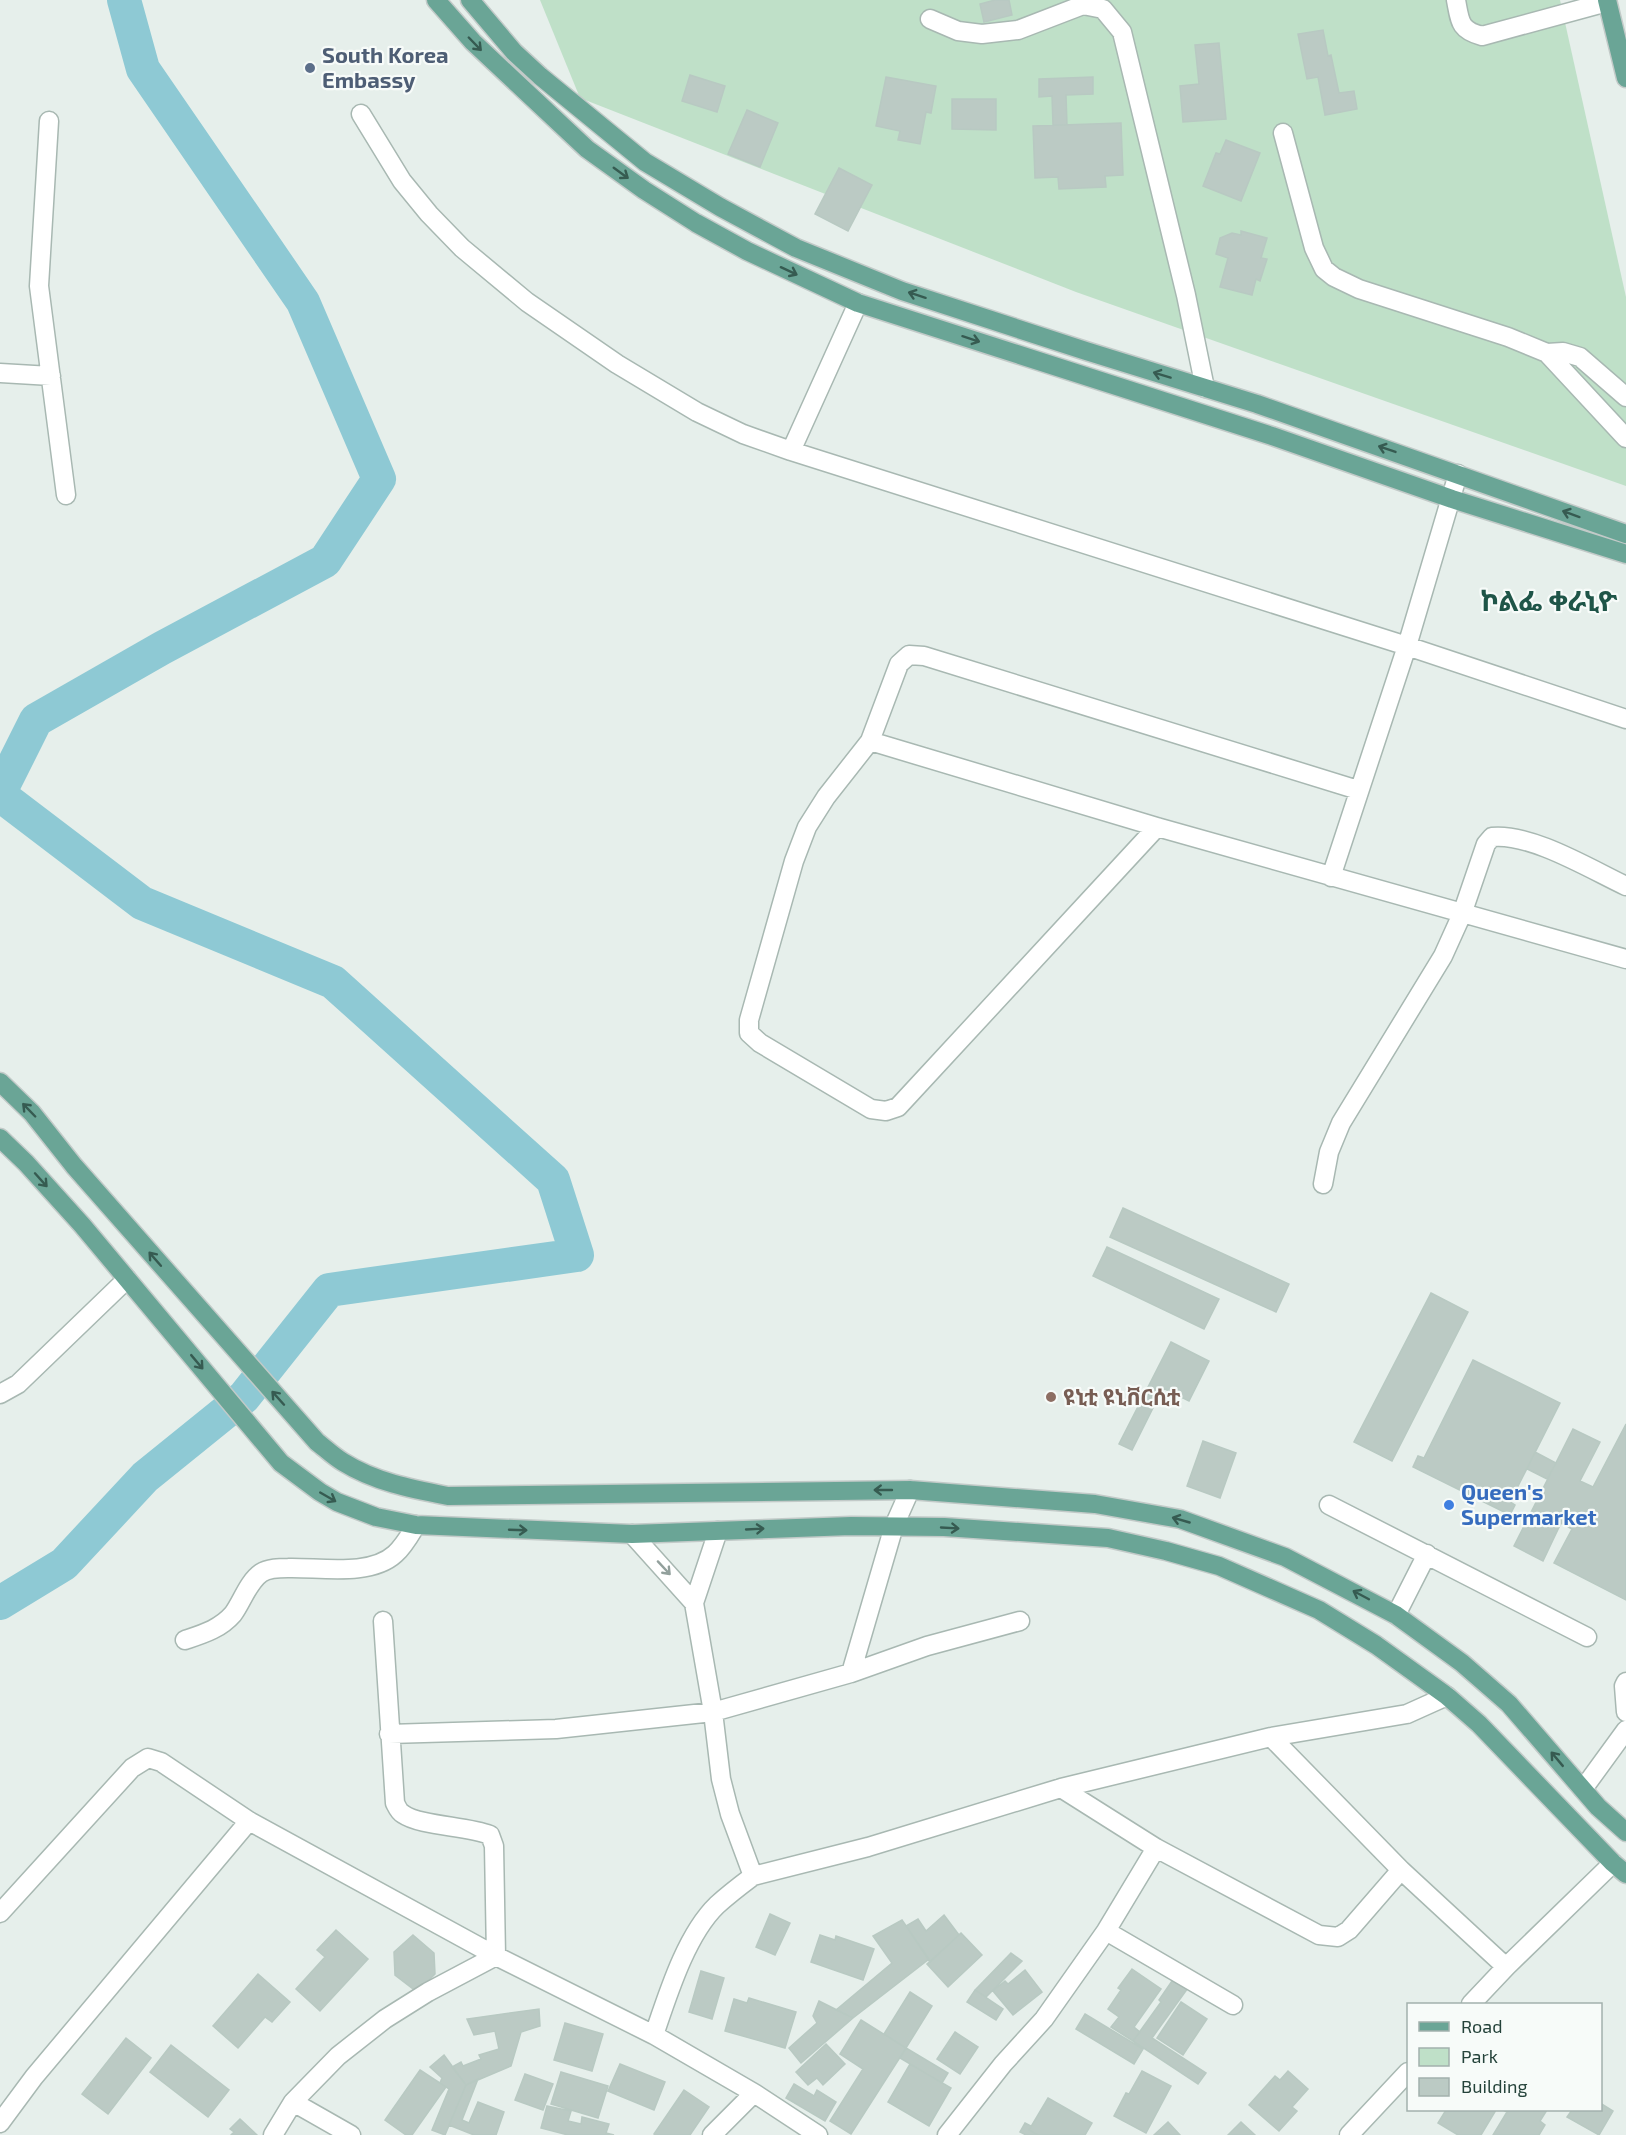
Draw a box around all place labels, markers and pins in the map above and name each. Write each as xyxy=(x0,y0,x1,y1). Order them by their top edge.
place label: South Korea Embassy xyxy=(322,41,449,93)
marker: South Korea Embassy xyxy=(303,61,317,75)
place label: ዩኒቲ ዩኒቨርሲቲ xyxy=(1063,1383,1181,1409)
marker: ዩኒቲ ዩኒቨርሲቲ xyxy=(1044,1390,1058,1404)
place label: Queen's Supermarket xyxy=(1461,1478,1597,1529)
marker: Queen's Supermarket xyxy=(1442,1498,1456,1512)

